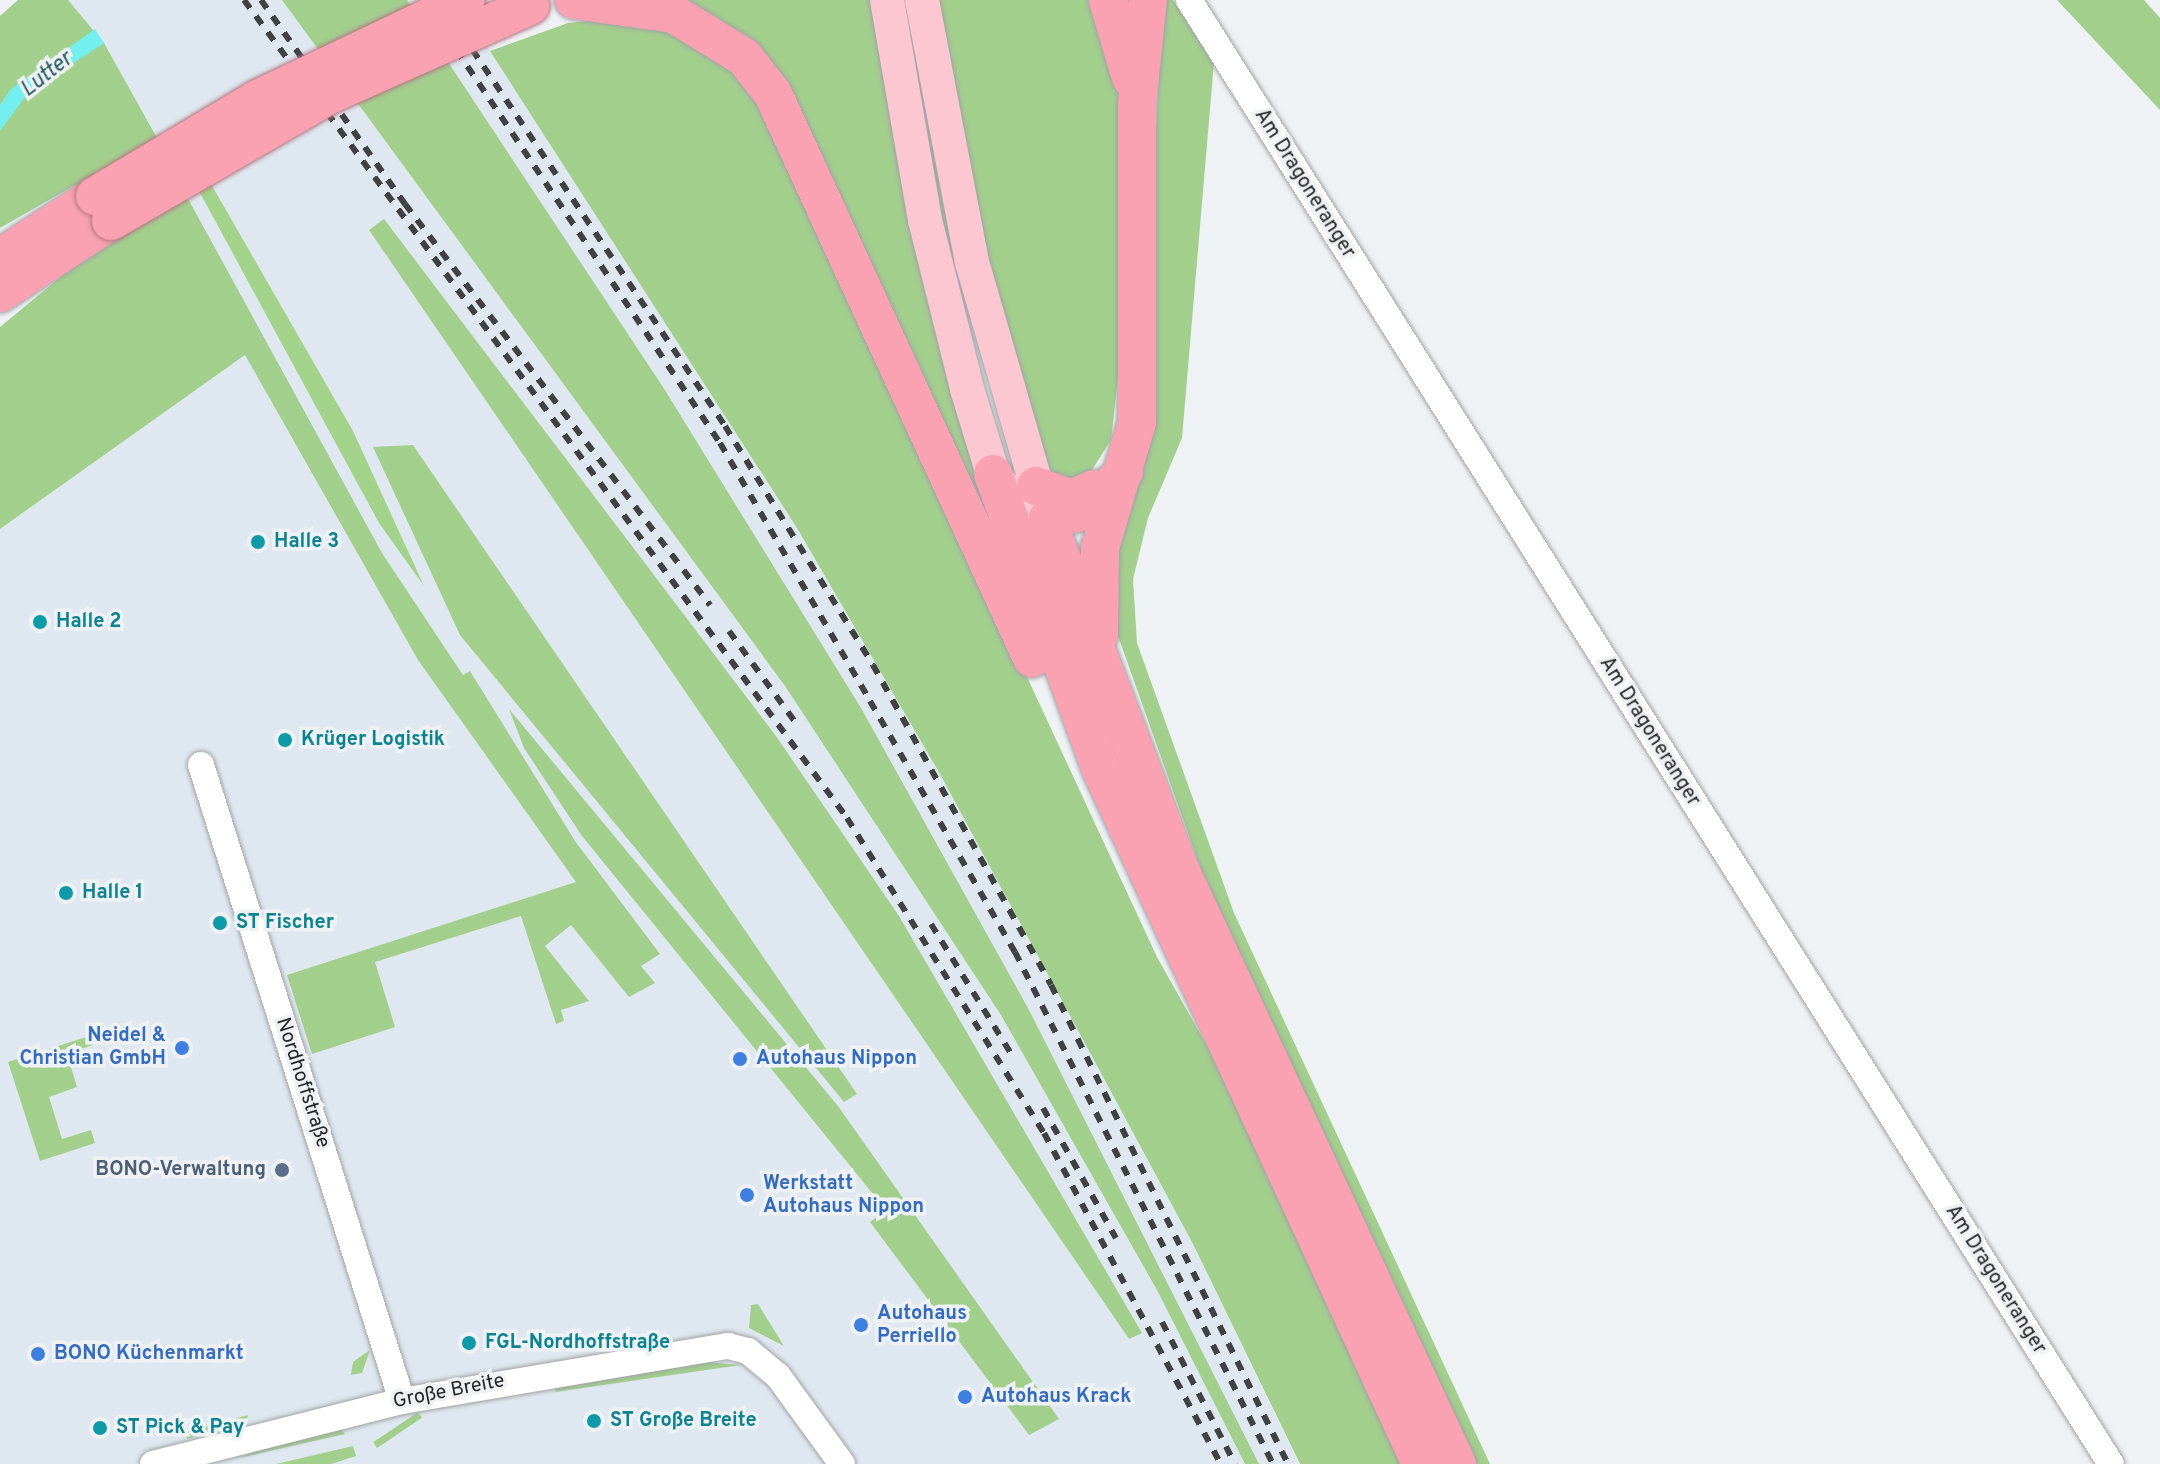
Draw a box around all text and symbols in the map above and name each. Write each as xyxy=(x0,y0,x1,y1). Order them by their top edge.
water label: Lutter xyxy=(16,47,78,103)
street label: Am Dragoneranger xyxy=(1248,105,1360,263)
place label: Halle 3 xyxy=(274,530,339,554)
marker: Halle 3 xyxy=(249,533,267,551)
place label: Halle 2 xyxy=(56,610,122,634)
marker: Halle 2 xyxy=(31,613,49,631)
street label: Am Dragoneranger xyxy=(1593,653,1705,811)
place label: Krüger Logistik xyxy=(301,728,445,752)
marker: Krüger Logistik xyxy=(276,731,294,749)
place label: Halle 1 xyxy=(82,881,143,905)
marker: Halle 1 xyxy=(57,884,75,902)
place label: ST Fischer xyxy=(236,911,334,935)
marker: ST Fischer xyxy=(211,914,229,932)
street label: Nordhoffstraße xyxy=(270,1015,334,1151)
place label: Neidel & Christian GmbH xyxy=(20,1024,166,1071)
marker: Neidel & Christian GmbH xyxy=(173,1039,191,1057)
place label: Autohaus Nippon xyxy=(756,1047,917,1071)
marker: Autohaus Nippon xyxy=(731,1050,749,1068)
place label: BONO-Verwaltung xyxy=(95,1158,266,1182)
marker: BONO-Verwaltung xyxy=(273,1161,291,1179)
place label: Werkstatt Autohaus Nippon xyxy=(763,1172,924,1219)
marker: Werkstatt Autohaus Nippon xyxy=(738,1186,756,1204)
street label: Am Dragoneranger xyxy=(1939,1201,2051,1359)
place label: Autohaus Perriello xyxy=(877,1302,967,1349)
marker: Autohaus Perriello xyxy=(852,1316,870,1334)
place label: FGL-Nordhoffstraße xyxy=(485,1331,670,1355)
marker: FGL-Nordhoffstraße xyxy=(460,1334,478,1352)
place label: BONO Küchenmarkt xyxy=(54,1342,244,1366)
marker: BONO Küchenmarkt xyxy=(29,1345,47,1363)
street label: Große Breite xyxy=(391,1369,507,1415)
place label: Autohaus Krack xyxy=(981,1385,1132,1409)
marker: Autohaus Krack xyxy=(956,1388,974,1406)
place label: ST Große Breite xyxy=(610,1409,756,1433)
marker: ST Große Breite xyxy=(585,1412,603,1430)
place label: ST Pick & Pay xyxy=(116,1416,244,1440)
marker: ST Pick & Pay xyxy=(91,1419,109,1437)

